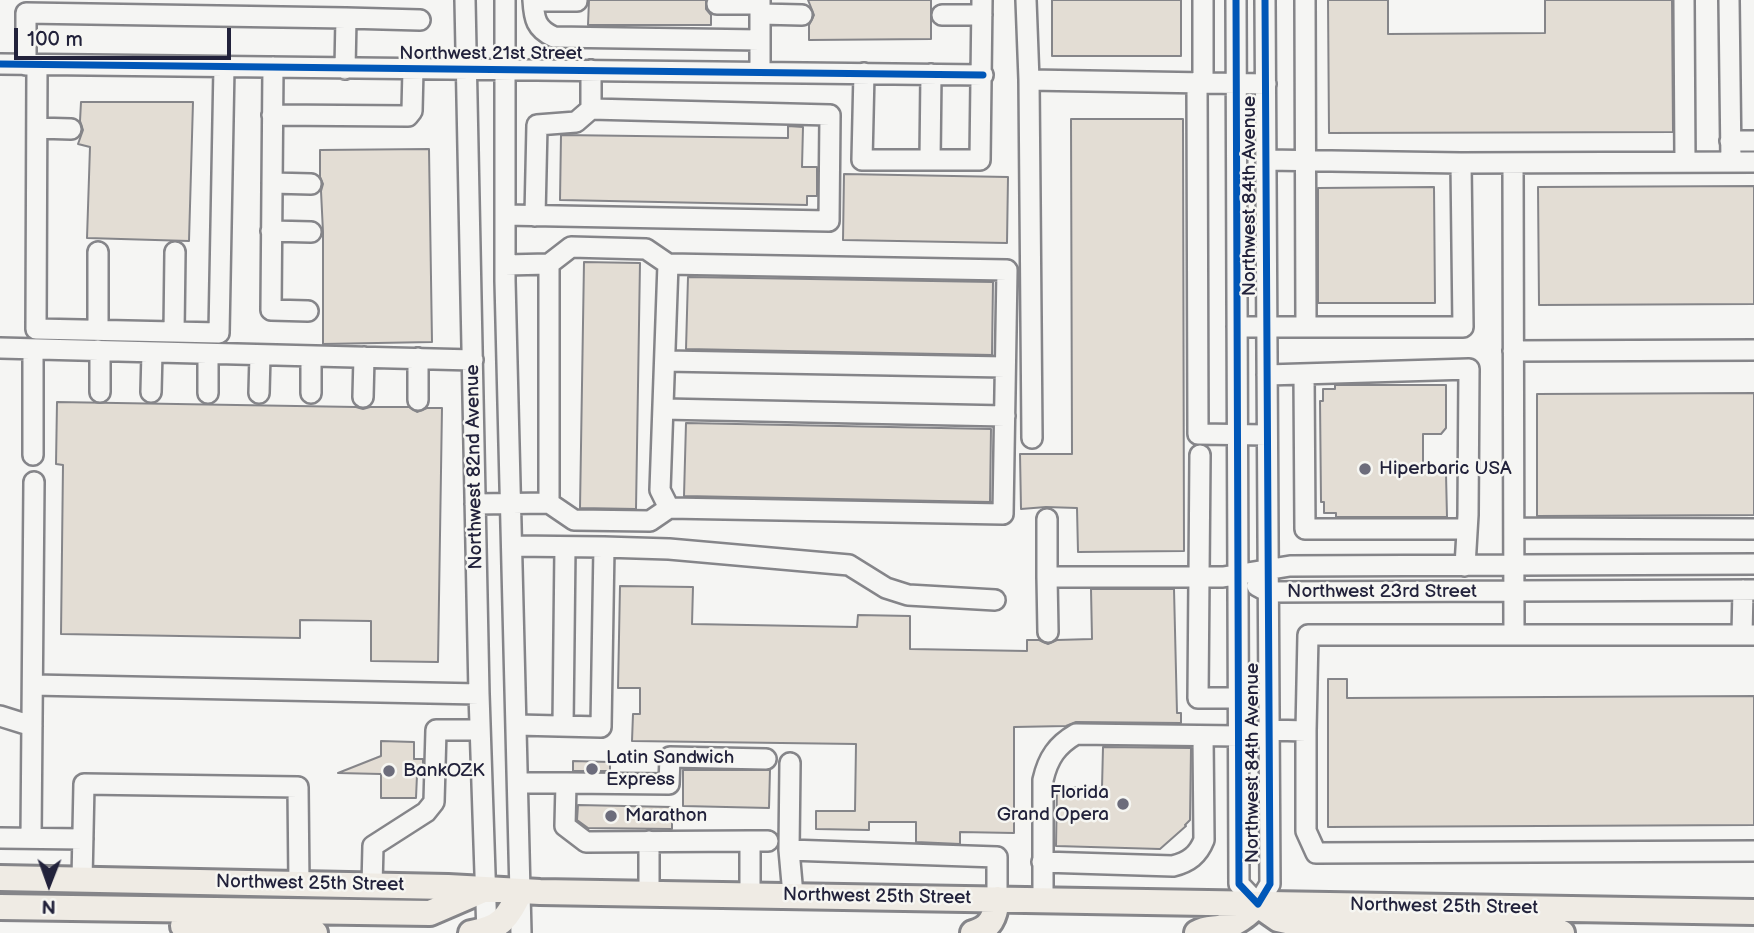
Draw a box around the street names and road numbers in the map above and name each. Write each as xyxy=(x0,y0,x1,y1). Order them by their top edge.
street label: Northwest 21st Street xyxy=(399,43,583,65)
street label: Northwest 84th Avenue xyxy=(1239,96,1261,296)
street label: Northwest 82nd Avenue xyxy=(462,364,488,570)
street label: Northwest 23rd Street xyxy=(1287,581,1477,603)
street label: Northwest 84th Avenue xyxy=(1242,663,1264,863)
street label: Northwest 25th Street xyxy=(216,871,404,897)
street label: Northwest 25th Street xyxy=(783,884,971,910)
street label: Northwest 25th Street xyxy=(1350,894,1538,920)

